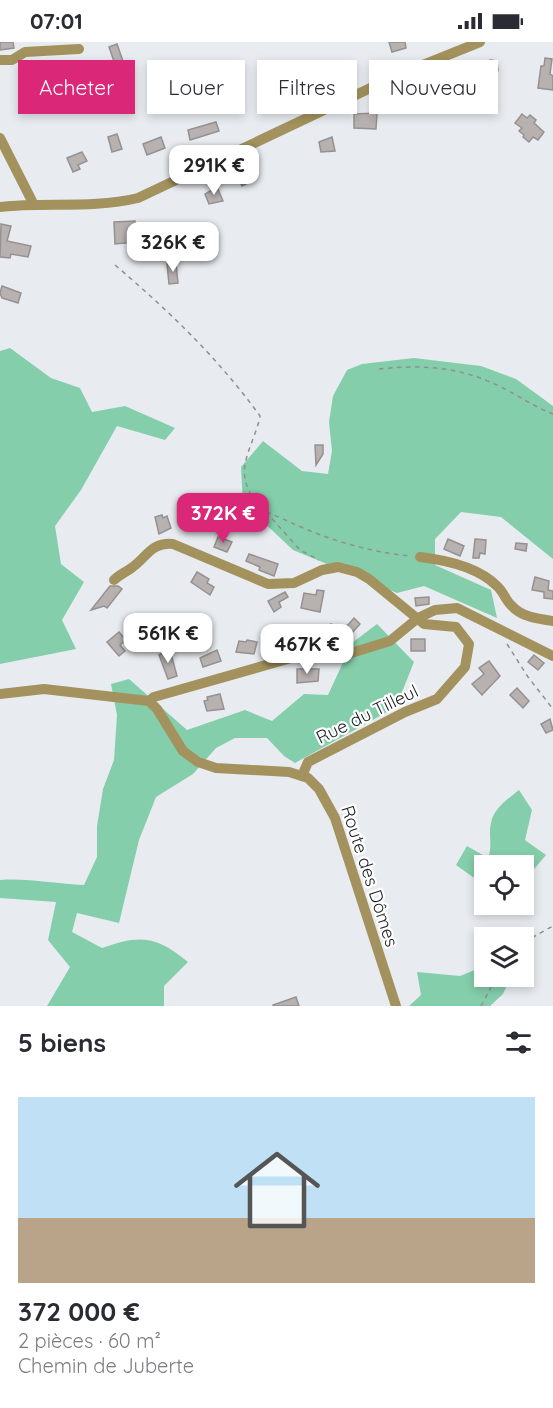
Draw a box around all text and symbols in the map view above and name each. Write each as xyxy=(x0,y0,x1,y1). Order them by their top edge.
text: 07:01 xyxy=(30,7,83,35)
chip: Acheter xyxy=(18,60,135,114)
chip: Louer xyxy=(147,60,245,114)
chip: Filtres xyxy=(257,60,357,114)
chip: Nouveau xyxy=(369,60,498,114)
pin: 291K € xyxy=(165,145,263,196)
text: 291K € xyxy=(183,152,245,177)
pin: 326K € xyxy=(124,222,222,273)
text: 326K € xyxy=(141,229,205,254)
pin: 372K € xyxy=(174,493,272,544)
text: 372K € xyxy=(191,500,255,525)
pin: 561K € xyxy=(119,613,217,664)
text: 561K € xyxy=(137,620,199,645)
pin: 467K € xyxy=(258,624,356,675)
text: 467K € xyxy=(274,631,340,656)
street label: Rue du Tilleul xyxy=(312,679,422,749)
street label: Route des Dômes xyxy=(336,802,404,950)
map controls xyxy=(474,855,534,987)
button: locate xyxy=(474,855,534,915)
button: layers xyxy=(474,927,534,987)
text: 5 biens xyxy=(18,1026,106,1059)
icon: filters xyxy=(502,1026,535,1059)
icon: home xyxy=(223,1136,331,1244)
text: 372 000 € xyxy=(18,1295,140,1328)
text: 2 pièces · 60 m² xyxy=(18,1328,161,1353)
text: Chemin de Juberte xyxy=(18,1353,194,1378)

